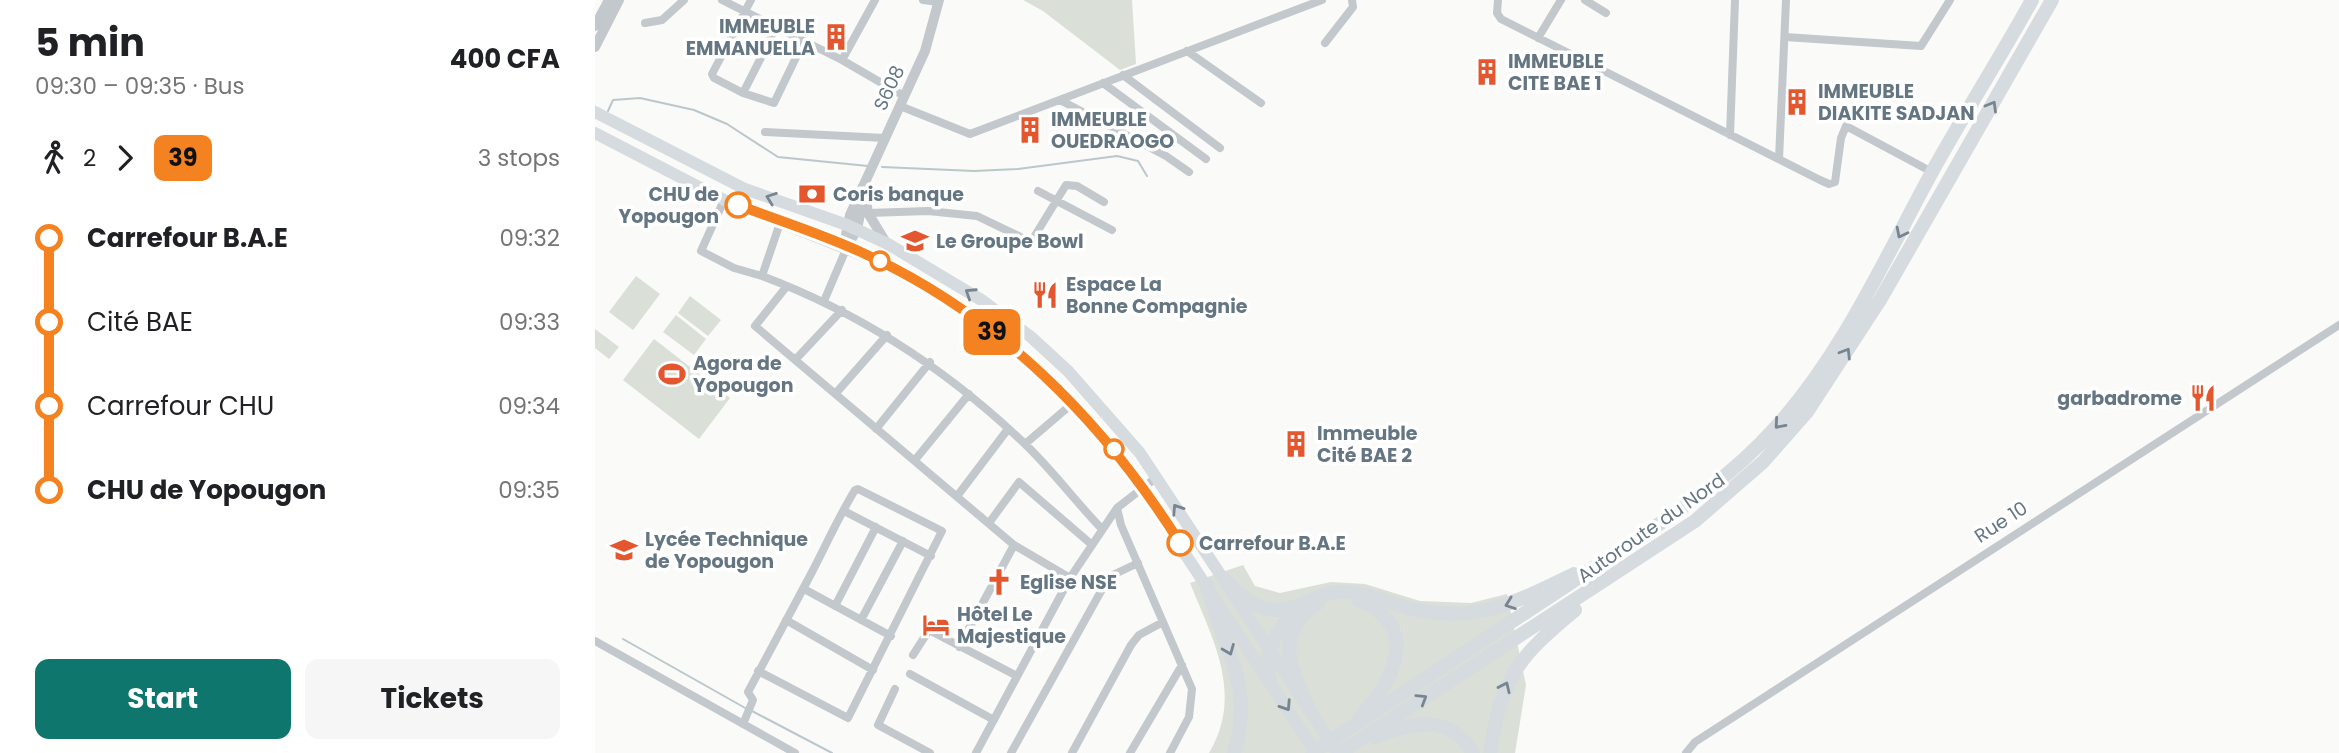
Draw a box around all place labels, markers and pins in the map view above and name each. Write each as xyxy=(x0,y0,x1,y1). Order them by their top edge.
place label: IMMEUBLE EMMANUELLA xyxy=(686,13,815,62)
building icon: IMMEUBLE EMMANUELLA xyxy=(821,22,851,52)
place label: IMMEUBLE CITE BAE 1 xyxy=(1508,48,1604,97)
building icon: IMMEUBLE CITE BAE 1 xyxy=(1472,57,1502,87)
place label: IMMEUBLE DIAKITE SADJAN xyxy=(1818,78,1975,127)
building icon: IMMEUBLE DIAKITE SADJAN xyxy=(1782,87,1812,117)
place label: IMMEUBLE OUEDRAOGO xyxy=(1051,106,1174,155)
building icon: IMMEUBLE OUEDRAOGO xyxy=(1015,115,1045,145)
bank icon: Coris banque xyxy=(797,179,827,209)
place label: CHU de Yopougon xyxy=(619,181,719,230)
place label: Coris banque xyxy=(833,181,964,208)
marker: CHU de Yopougon xyxy=(725,192,751,218)
school or university icon: Le Groupe Bowl xyxy=(900,226,930,256)
place label: Le Groupe Bowl xyxy=(936,228,1084,255)
unlabelled marker xyxy=(870,251,890,271)
place label: Espace La Bonne Compagnie xyxy=(1066,271,1248,320)
restaurant icon: Espace La Bonne Compagnie xyxy=(1030,280,1060,310)
place label: Agora de Yopougon xyxy=(693,350,793,399)
sports icon: Agora de Yopougon xyxy=(657,359,687,389)
restaurant icon: garbadrome xyxy=(2188,383,2218,413)
place label: garbadrome xyxy=(2057,385,2182,412)
place label: Immeuble Cité BAE 2 xyxy=(1317,420,1418,469)
building icon: Immeuble Cité BAE 2 xyxy=(1281,429,1311,459)
unlabelled marker xyxy=(1104,439,1124,459)
place label: Lycée Technique de Yopougon xyxy=(645,526,808,575)
marker: Carrefour B.A.E xyxy=(1167,530,1193,556)
place label: Carrefour B.A.E xyxy=(1199,530,1346,557)
school or university icon: Lycée Technique de Yopougon xyxy=(609,535,639,565)
church icon: Eglise NSE xyxy=(984,567,1014,597)
place label: Eglise NSE xyxy=(1020,569,1117,596)
place label: Hôtel Le Majestique xyxy=(957,601,1066,650)
hotel icon: Hôtel Le Majestique xyxy=(921,610,951,640)

